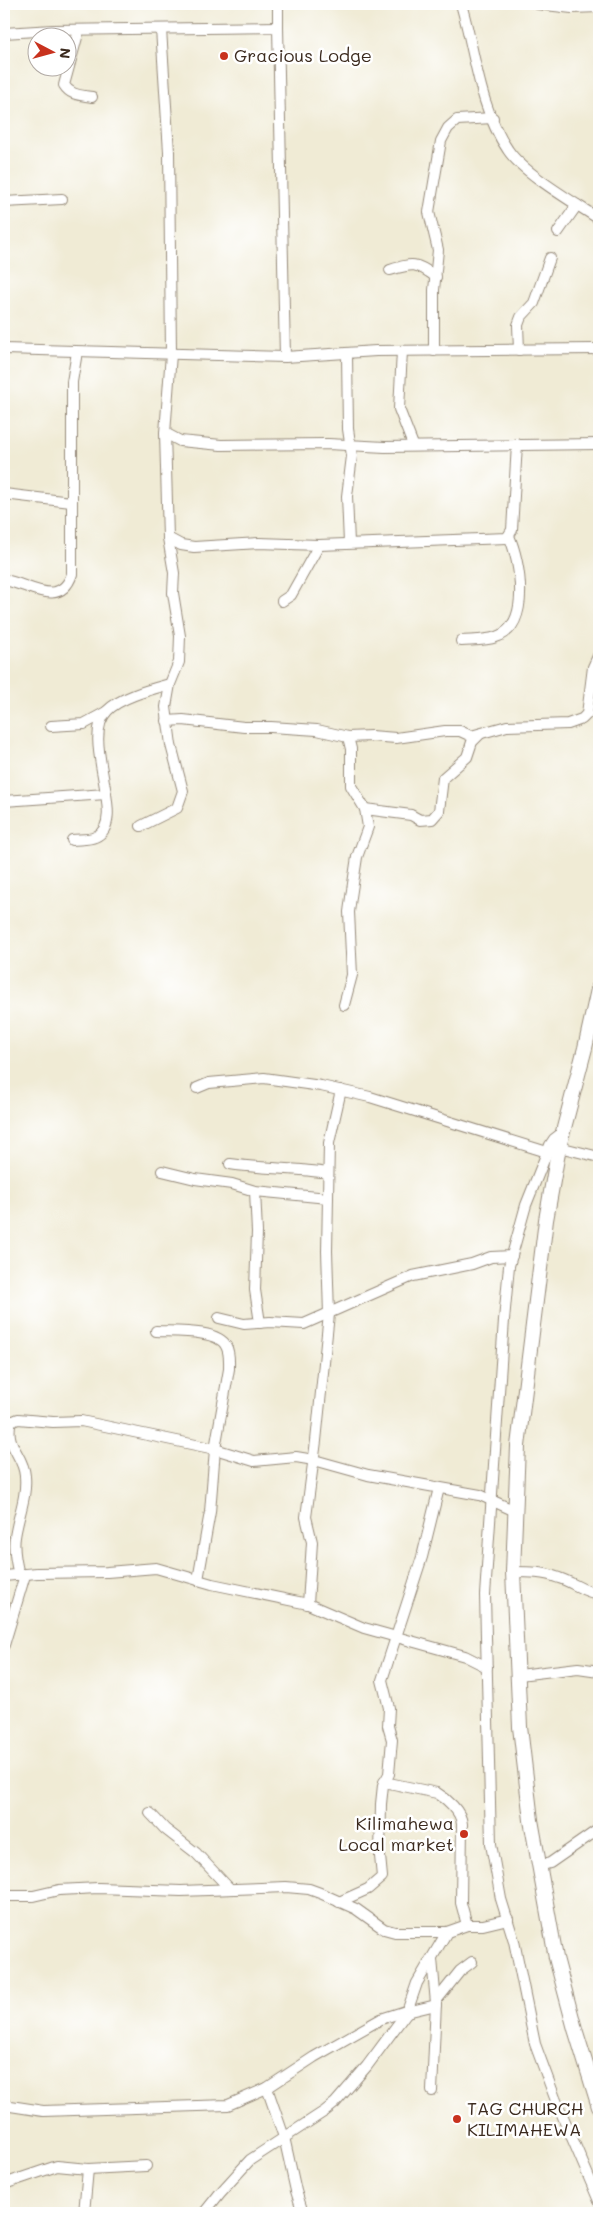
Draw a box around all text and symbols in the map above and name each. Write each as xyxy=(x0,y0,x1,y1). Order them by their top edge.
north arrow xyxy=(28,28,78,78)
place label: Gracious Lodge xyxy=(234,43,372,67)
text: N xyxy=(55,47,75,60)
marker: Gracious Lodge xyxy=(218,50,230,62)
place label: Kilimahewa Local market xyxy=(339,1811,454,1856)
marker: Kilimahewa Local market xyxy=(458,1828,470,1840)
place label: TAG CHURCH KILIMAHEWA xyxy=(467,2096,584,2141)
marker: TAG CHURCH KILIMAHEWA xyxy=(451,2113,463,2125)

